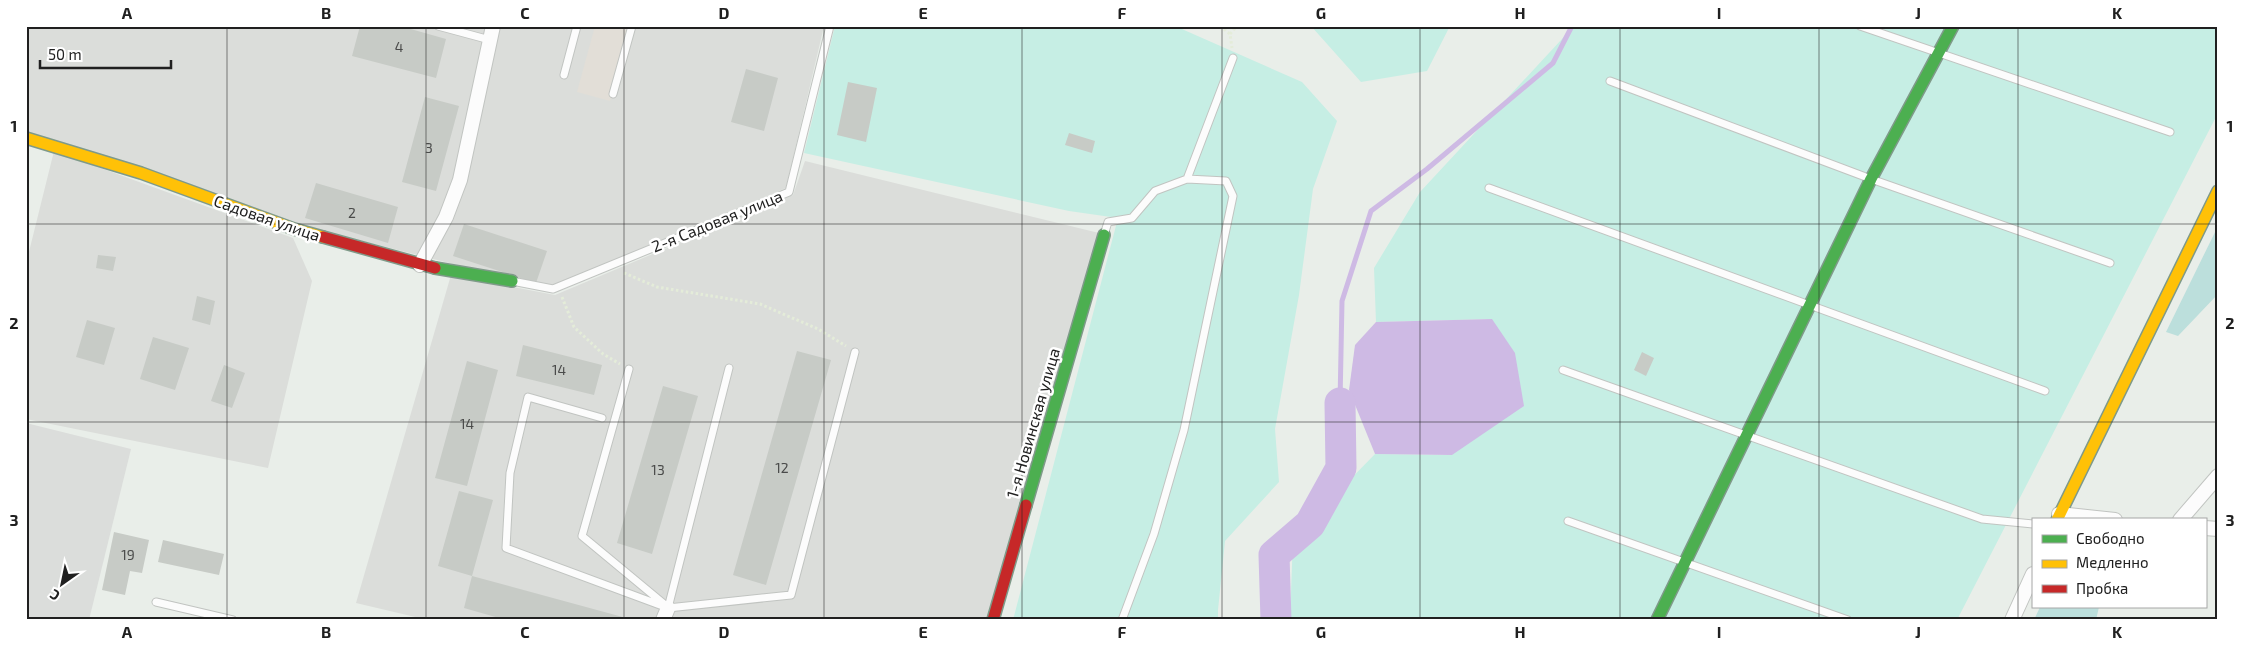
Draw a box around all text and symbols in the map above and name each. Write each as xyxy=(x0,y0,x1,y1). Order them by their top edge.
text: A xyxy=(122,3,133,22)
text: B xyxy=(321,3,331,22)
text: C xyxy=(520,3,530,22)
text: D xyxy=(719,3,730,22)
text: E xyxy=(918,3,928,22)
text: F xyxy=(1118,3,1127,22)
text: G xyxy=(1316,3,1326,22)
text: H xyxy=(1514,3,1526,22)
text: I xyxy=(1717,3,1721,22)
text: J xyxy=(1915,3,1921,22)
text: K xyxy=(2112,3,2123,22)
scale bar xyxy=(40,38,171,70)
house number: 4 xyxy=(395,38,403,55)
text: 50 m xyxy=(48,45,82,63)
text: 1 xyxy=(11,116,17,135)
text: 1 xyxy=(2227,116,2233,135)
house number: 3 xyxy=(425,139,433,156)
street label: 2-я Садовая улица xyxy=(649,186,785,256)
street label: Садовая улица xyxy=(211,190,323,246)
house number: 2 xyxy=(348,204,356,221)
text: 2 xyxy=(9,313,19,332)
text: 2 xyxy=(2225,313,2235,332)
street label: 1-я Новинская улица xyxy=(1002,346,1064,500)
house number: 14 xyxy=(552,361,566,378)
house number: 14 xyxy=(460,415,474,432)
house number: 12 xyxy=(775,459,789,476)
house number: 13 xyxy=(651,461,665,478)
text: 3 xyxy=(9,510,19,529)
text: 3 xyxy=(2225,510,2235,529)
legend xyxy=(2032,518,2206,608)
text: Свободно xyxy=(2076,529,2145,547)
house number: 19 xyxy=(121,546,135,563)
text: Медленно xyxy=(2076,553,2149,571)
north arrow xyxy=(38,558,88,608)
text: Пробка xyxy=(2076,579,2128,597)
text: С xyxy=(47,586,63,605)
text: A xyxy=(122,622,133,641)
text: B xyxy=(321,622,331,641)
text: C xyxy=(520,622,530,641)
text: D xyxy=(719,622,730,641)
text: E xyxy=(918,622,928,641)
text: F xyxy=(1118,622,1127,641)
text: G xyxy=(1316,622,1326,641)
text: H xyxy=(1514,622,1526,641)
text: I xyxy=(1717,622,1721,641)
text: J xyxy=(1915,622,1921,641)
text: K xyxy=(2112,622,2123,641)

